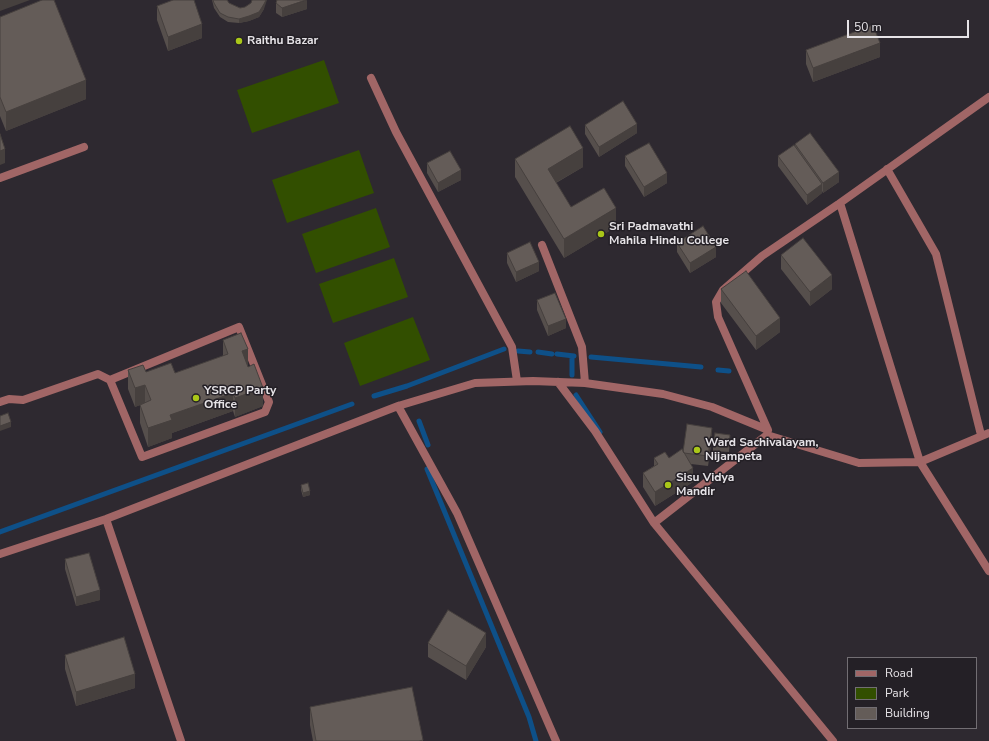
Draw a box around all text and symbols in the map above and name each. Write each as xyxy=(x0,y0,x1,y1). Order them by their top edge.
scale bar xyxy=(849,12,971,38)
text: 50 m xyxy=(854,19,882,35)
place label: Raithu Bazar xyxy=(247,34,318,48)
marker: Raithu Bazar xyxy=(234,36,244,46)
place label: Sri Padmavathi Mahila Hindu College xyxy=(609,220,729,248)
marker: Sri Padmavathi Mahila Hindu College xyxy=(596,229,606,239)
place label: YSRCP Party Office xyxy=(204,384,276,412)
marker: YSRCP Party Office xyxy=(191,393,201,403)
place label: Ward Sachivalayam, Nijampeta xyxy=(705,436,818,464)
marker: Ward Sachivalayam, Nijampeta xyxy=(692,445,702,455)
place label: Sisu Vidya Mandir xyxy=(676,471,734,499)
marker: Sisu Vidya Mandir xyxy=(663,480,673,490)
legend xyxy=(847,657,977,729)
text: Road xyxy=(885,665,913,681)
text: Park xyxy=(885,685,909,701)
text: Building xyxy=(885,705,930,721)

